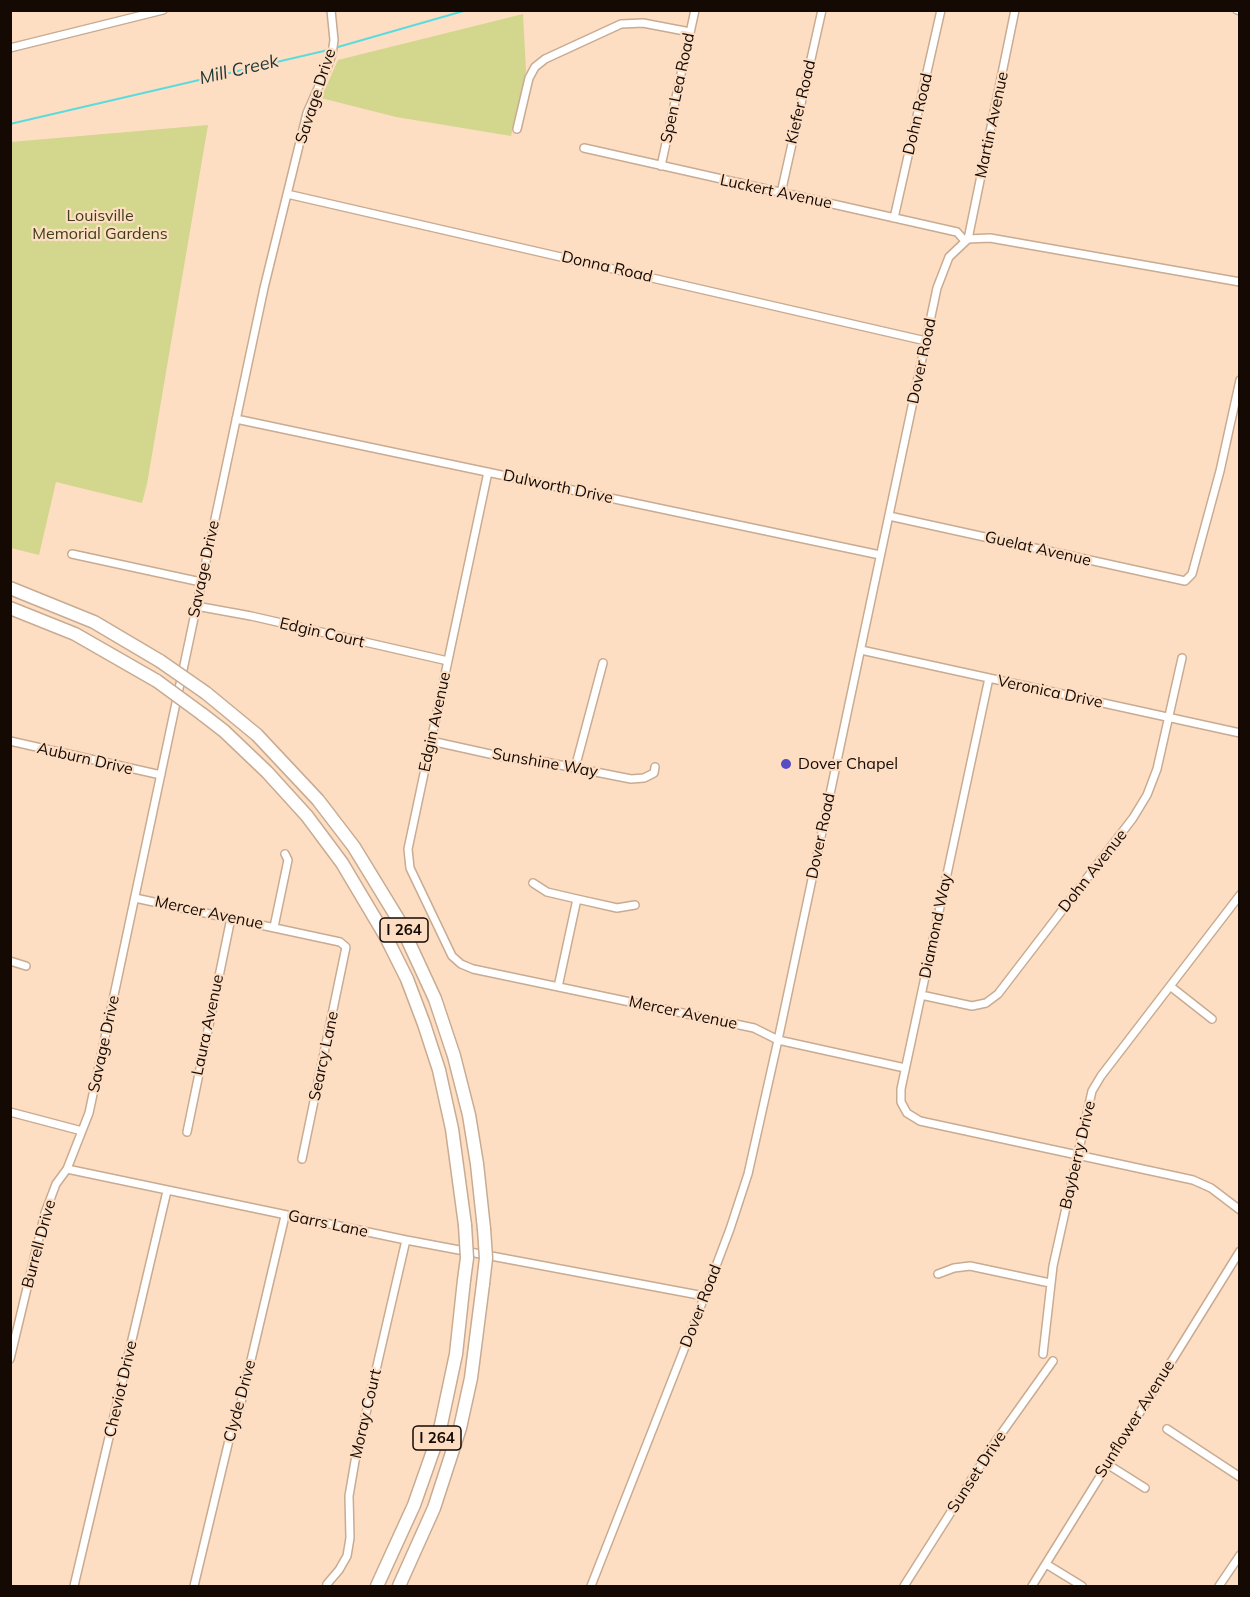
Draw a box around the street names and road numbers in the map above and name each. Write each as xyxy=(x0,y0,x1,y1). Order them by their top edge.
street label: Spen Lea Road xyxy=(657,31,699,145)
street label: Savage Drive xyxy=(292,46,340,146)
street label: Kiefer Road xyxy=(782,58,820,146)
street label: Martin Avenue xyxy=(971,70,1013,180)
street label: Dohn Road xyxy=(899,71,937,157)
street label: Luckert Avenue xyxy=(718,171,834,213)
street label: Donna Road xyxy=(560,247,654,287)
street label: Dover Road xyxy=(904,316,940,406)
street label: Dulworth Drive xyxy=(501,466,615,508)
street label: Savage Drive xyxy=(184,519,224,619)
street label: Guelat Avenue xyxy=(983,527,1093,571)
street label: Edgin Court xyxy=(278,614,366,652)
street label: Edgin Avenue xyxy=(415,670,455,774)
street label: Veronica Drive xyxy=(996,671,1104,713)
street label: Auburn Drive xyxy=(35,739,135,779)
street label: Sunshine Way xyxy=(491,744,599,782)
street label: Dover Road xyxy=(803,791,839,881)
street label: Dohn Avenue xyxy=(1055,826,1131,916)
street label: Diamond Way xyxy=(916,872,956,980)
street label: Mercer Avenue xyxy=(153,892,265,934)
road number: I 264 xyxy=(380,918,428,942)
street label: Laura Avenue xyxy=(188,973,228,1077)
street label: Mercer Avenue xyxy=(627,992,739,1034)
street label: Savage Drive xyxy=(84,994,124,1094)
street label: Searcy Lane xyxy=(305,1009,343,1103)
street label: Bayberry Drive xyxy=(1056,1099,1100,1211)
street label: Burrell Drive xyxy=(18,1198,60,1290)
street label: Garrs Lane xyxy=(286,1206,370,1242)
street label: Dover Road xyxy=(676,1262,726,1350)
street label: Cheviot Drive xyxy=(101,1339,141,1439)
street label: Sunflower Avenue xyxy=(1091,1357,1179,1481)
street label: Clyde Drive xyxy=(220,1358,260,1444)
street label: Moray Court xyxy=(346,1367,386,1461)
road number: I 264 xyxy=(413,1426,461,1450)
street label: Sunset Drive xyxy=(943,1428,1011,1516)

